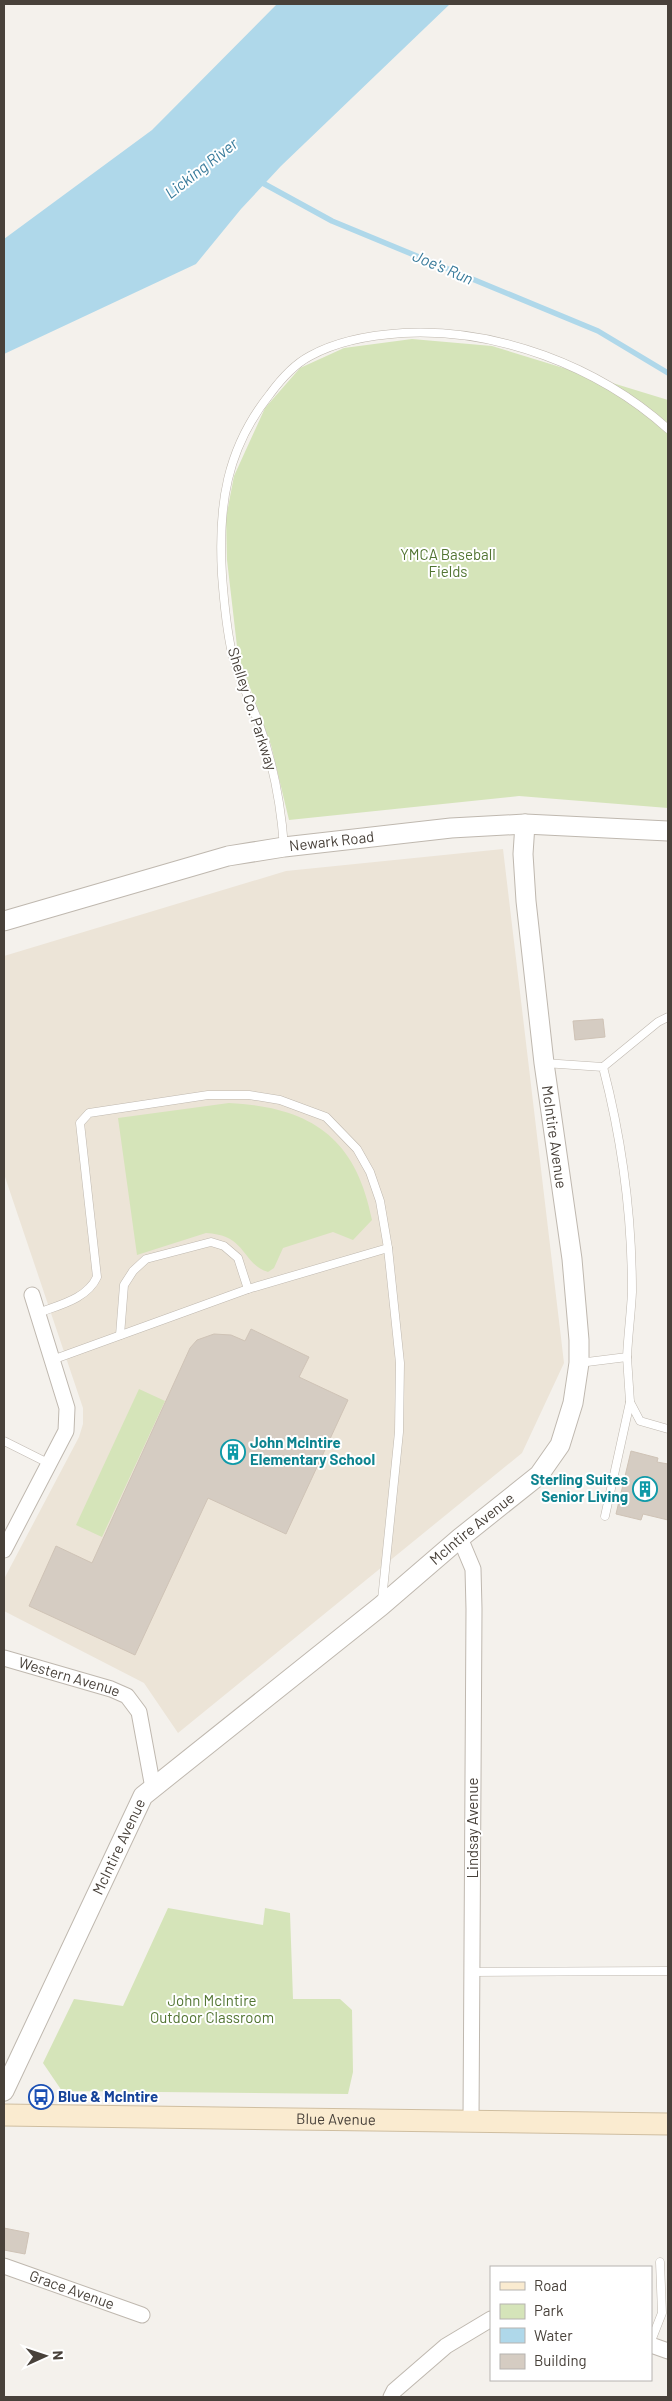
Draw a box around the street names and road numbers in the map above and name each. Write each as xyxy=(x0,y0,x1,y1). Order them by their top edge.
street label: Shelley Co. Parkway xyxy=(225,645,281,773)
street label: Newark Road xyxy=(288,827,375,854)
street label: McIntire Avenue xyxy=(539,1084,571,1190)
street label: McIntire Avenue xyxy=(426,1488,517,1568)
street label: Western Avenue xyxy=(17,1653,123,1700)
street label: Lindsay Avenue xyxy=(463,1778,481,1878)
street label: McIntire Avenue xyxy=(88,1795,148,1897)
street label: Blue Avenue xyxy=(296,2109,376,2128)
street label: Grace Avenue xyxy=(27,2266,117,2312)

